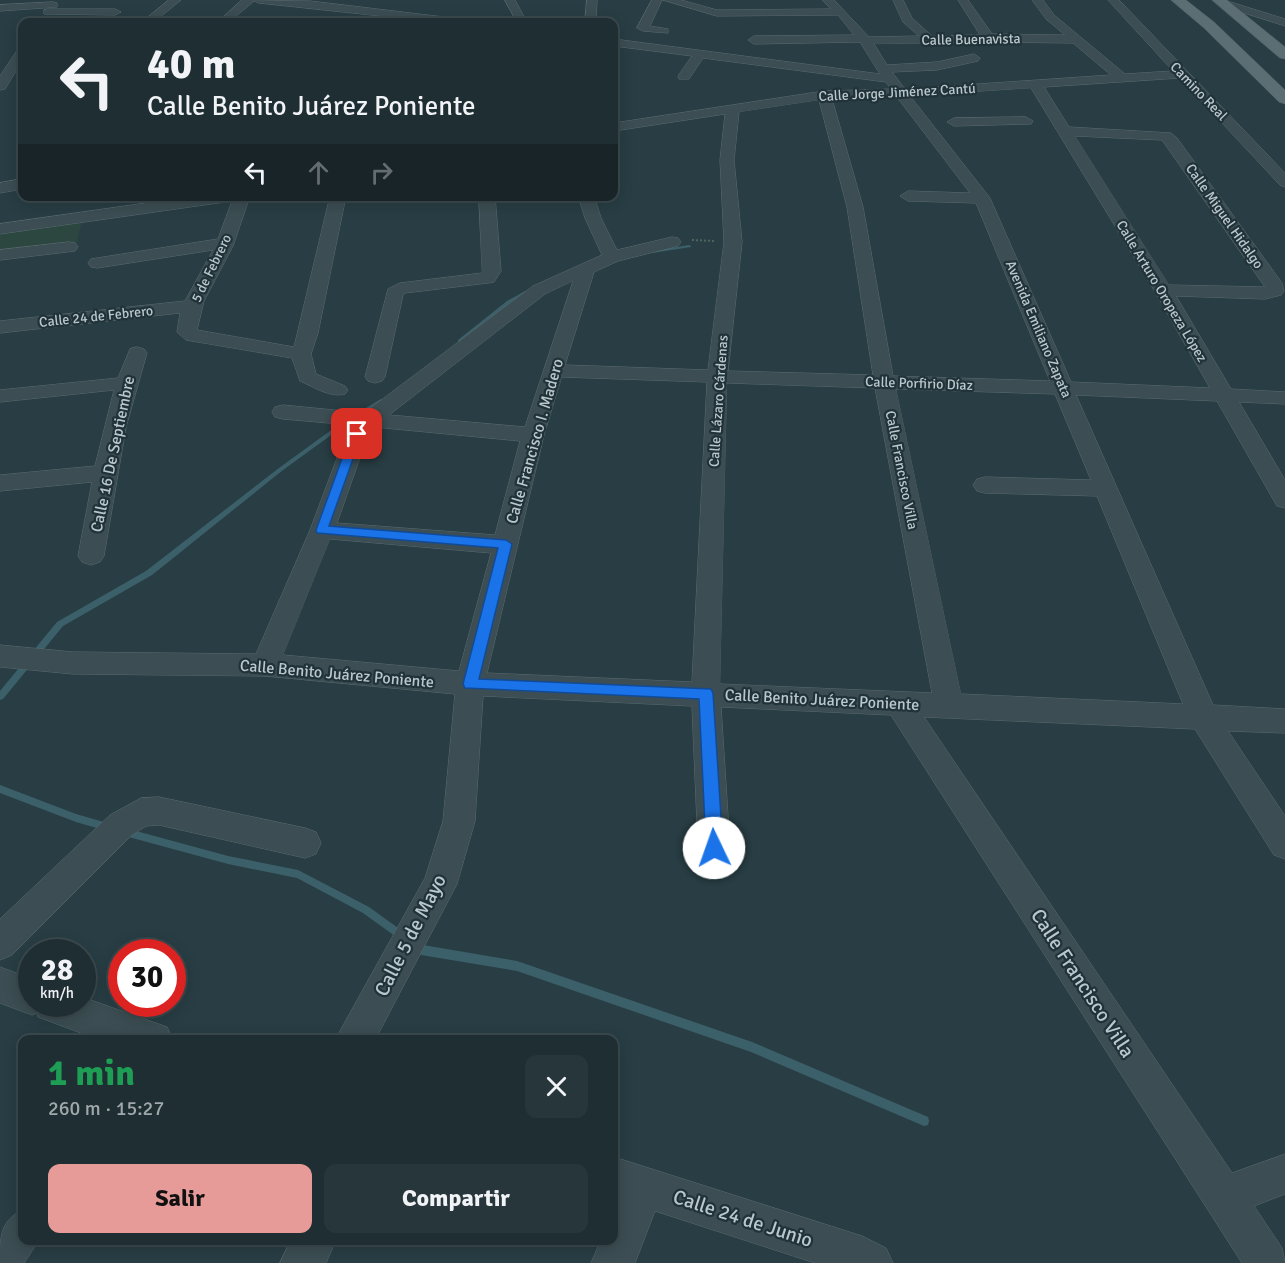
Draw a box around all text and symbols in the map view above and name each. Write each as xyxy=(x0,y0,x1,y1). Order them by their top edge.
street label: Calle Buenavista xyxy=(921,30,1021,49)
text: 40 m xyxy=(147,39,236,90)
icon: left xyxy=(48,42,126,120)
street label: Camino Real xyxy=(1167,59,1231,124)
street label: Calle Jorge Jiménez Cantú xyxy=(818,80,976,105)
text: Calle Benito Juárez Poniente xyxy=(147,90,476,123)
icon: left xyxy=(239,156,272,189)
icon: ahead xyxy=(302,156,335,189)
icon: right xyxy=(365,156,398,189)
street label: Calle Miguel Hidalgo xyxy=(1182,161,1267,272)
street label: Calle Arturo Oropeza López xyxy=(1112,217,1211,365)
street label: 5 de Febrero xyxy=(188,231,235,305)
street label: Avenida Emiliano Zapata xyxy=(1002,258,1075,400)
street label: Calle 24 de Febrero xyxy=(38,302,154,331)
street label: Calle Lázaro Cárdenas xyxy=(705,335,732,468)
street label: Calle Francisco I. Madero xyxy=(502,356,568,526)
street label: Calle Porfirio Díaz xyxy=(865,373,973,394)
street label: Calle 16 De Septiembre xyxy=(87,374,139,534)
pin xyxy=(331,408,382,459)
street label: Calle Francisco Villa xyxy=(882,409,921,531)
icon: arrive xyxy=(340,417,373,450)
street label: Calle Benito Juárez Poniente xyxy=(239,656,435,692)
street label: Calle Benito Juárez Poniente xyxy=(724,685,920,715)
position arrow xyxy=(682,816,746,880)
street label: Calle 5 de Mayo xyxy=(369,870,452,1000)
street label: Calle Francisco Villa xyxy=(1025,904,1140,1062)
speed limit sign: 30 xyxy=(108,939,186,1017)
text: 28 xyxy=(41,952,73,989)
text: km/h xyxy=(40,984,74,1002)
text: 1 min xyxy=(48,1051,135,1096)
button: close xyxy=(525,1055,588,1118)
text: 260 m · 15:27 xyxy=(48,1096,164,1121)
button: Salir xyxy=(48,1164,312,1233)
button: Compartir xyxy=(324,1164,588,1233)
street label: Calle 24 de Junio xyxy=(670,1184,816,1253)

